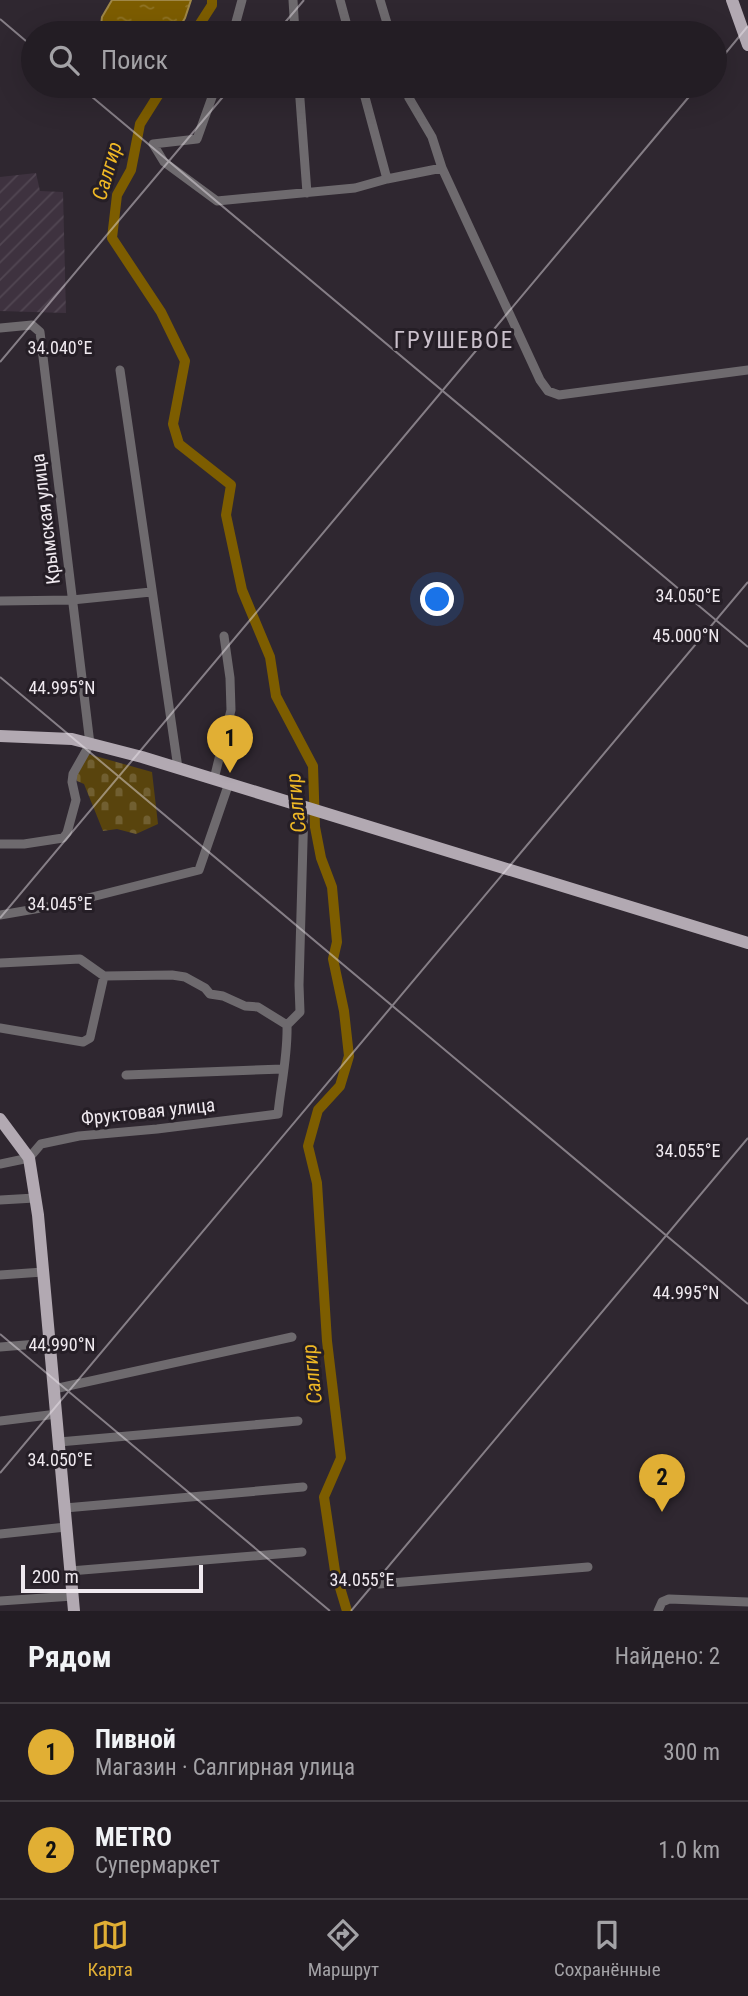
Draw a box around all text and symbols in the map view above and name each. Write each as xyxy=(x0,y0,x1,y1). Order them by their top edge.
search box xyxy=(21,21,727,98)
icon: search xyxy=(45,41,83,79)
text: Поиск xyxy=(101,45,168,75)
water label: Салгир xyxy=(87,139,127,203)
district label: ГРУШЕВОЕ xyxy=(394,327,514,354)
text: 34.040°E xyxy=(28,337,92,358)
street label: Крымская улица xyxy=(26,452,65,586)
your location xyxy=(420,582,454,616)
text: 34.050°E xyxy=(656,585,720,606)
text: 45.000°N xyxy=(652,625,720,646)
text: 44.995°N xyxy=(28,677,96,698)
pin: 1 xyxy=(207,715,253,773)
water label: Салгир xyxy=(281,772,311,834)
text: 34.045°E xyxy=(28,893,92,914)
street label: Фруктовая улица xyxy=(80,1093,216,1130)
text: 34.055°E xyxy=(656,1140,720,1161)
text: 44.995°N xyxy=(652,1282,720,1303)
text: 44.990°N xyxy=(28,1334,96,1355)
water label: Салгир xyxy=(297,1343,327,1405)
text: 34.050°E xyxy=(28,1449,92,1470)
pin: 2 xyxy=(639,1454,685,1512)
scale bar xyxy=(21,1562,203,1594)
text: 200 m xyxy=(32,1565,79,1588)
text: 34.055°E xyxy=(330,1569,394,1590)
text: Рядом xyxy=(28,1639,112,1674)
text: Найдено: 2 xyxy=(615,1643,720,1670)
text: Пивной xyxy=(95,1724,176,1754)
text: 1 xyxy=(45,1739,57,1766)
text: 300 m xyxy=(663,1739,720,1766)
text: Магазин · Салгирная улица xyxy=(95,1754,355,1781)
text: METRO xyxy=(95,1822,172,1852)
text: 2 xyxy=(45,1837,57,1864)
text: 1.0 km xyxy=(658,1837,720,1864)
text: Супермаркет xyxy=(95,1852,220,1879)
tab: Карта xyxy=(87,1916,133,1981)
tab: Маршрут xyxy=(308,1916,379,1981)
tab: Сохранённые xyxy=(554,1916,661,1981)

